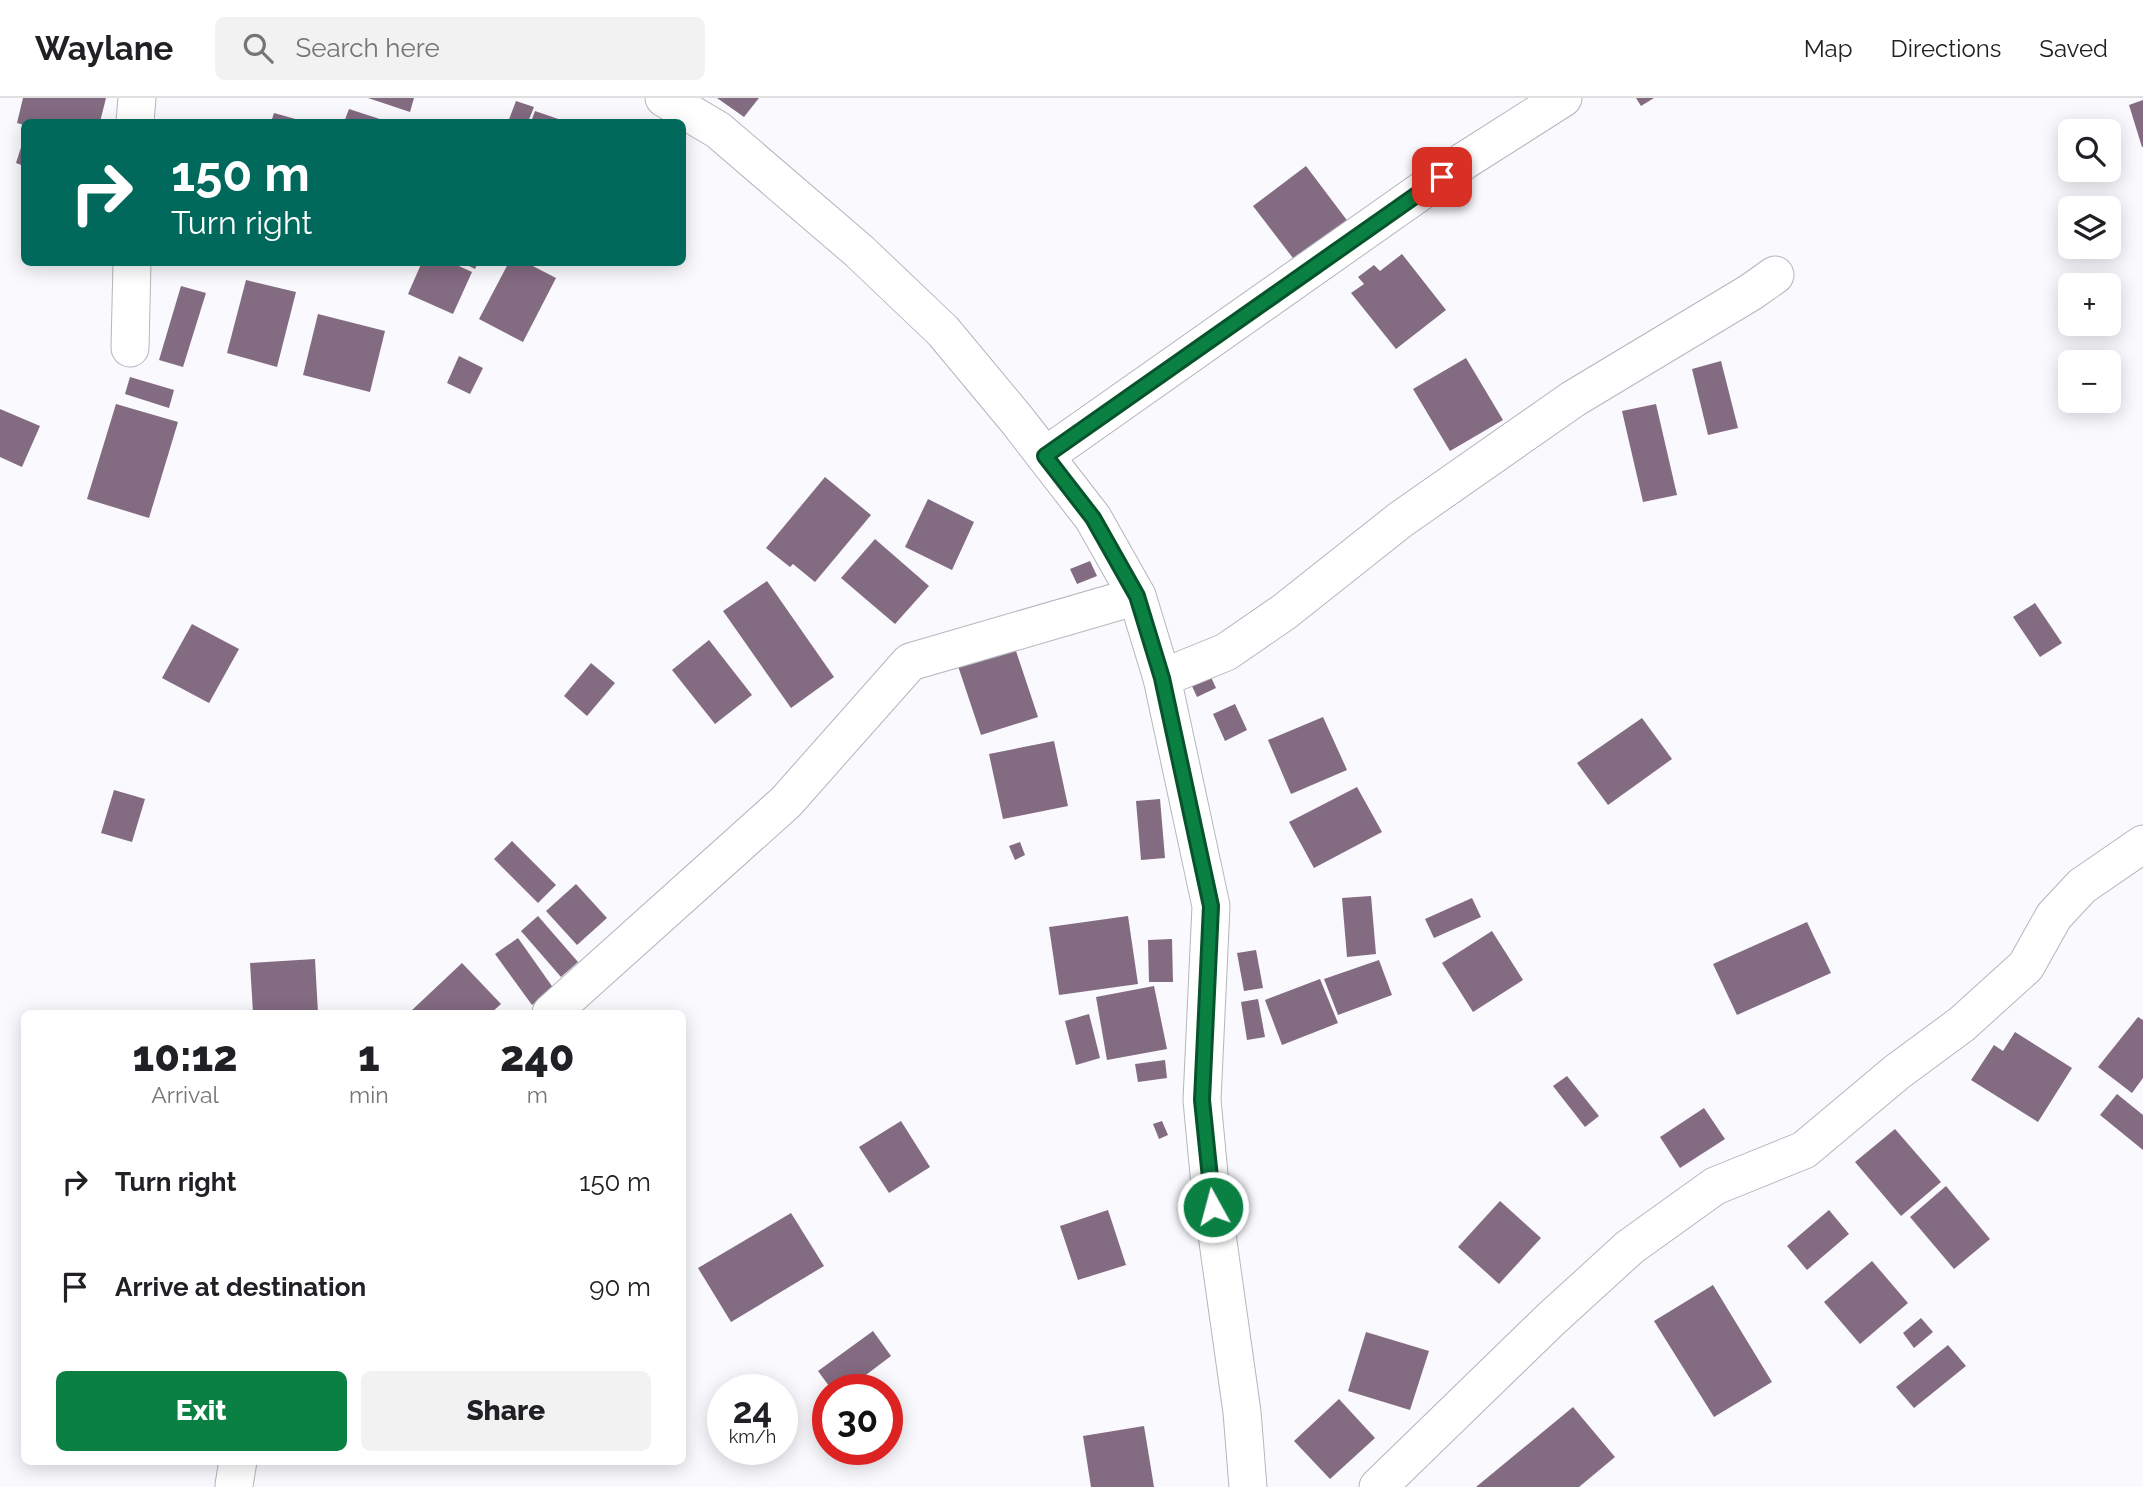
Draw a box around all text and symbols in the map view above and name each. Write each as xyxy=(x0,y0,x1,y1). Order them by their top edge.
search box xyxy=(215,17,705,80)
text: Waylane xyxy=(35,29,173,68)
icon: search xyxy=(239,29,277,67)
text: Search here xyxy=(295,33,440,63)
text: Map xyxy=(1804,34,1853,63)
text: Directions xyxy=(1891,34,2001,63)
text: Saved xyxy=(2039,34,2108,63)
map controls xyxy=(2058,119,2121,413)
button: search xyxy=(2058,119,2121,182)
text: 150 m xyxy=(171,145,310,202)
icon: right xyxy=(56,147,147,238)
pin xyxy=(1412,147,1472,207)
icon: arrive xyxy=(1423,158,1461,196)
button: layers xyxy=(2058,196,2121,259)
text: Turn right xyxy=(171,204,312,241)
button: + xyxy=(2058,273,2121,336)
button: − xyxy=(2058,350,2121,413)
text: 10:12 xyxy=(132,1032,238,1081)
text: 1 xyxy=(358,1032,380,1081)
text: 240 xyxy=(500,1032,575,1081)
text: Arrival xyxy=(151,1081,219,1108)
text: min xyxy=(349,1081,389,1108)
text: m xyxy=(527,1081,548,1108)
icon: right xyxy=(56,1163,94,1201)
text: Turn right xyxy=(115,1167,236,1197)
text: 150 m xyxy=(579,1167,651,1197)
position arrow xyxy=(1176,1170,1250,1244)
icon: arrive xyxy=(56,1268,94,1306)
text: Arrive at destination xyxy=(115,1272,366,1302)
text: 90 m xyxy=(589,1272,651,1302)
button: Exit xyxy=(56,1371,347,1451)
button: Share xyxy=(361,1371,651,1451)
speed limit sign: 30 xyxy=(812,1374,903,1465)
text: 24 xyxy=(733,1390,772,1431)
text: km/h xyxy=(729,1426,776,1447)

